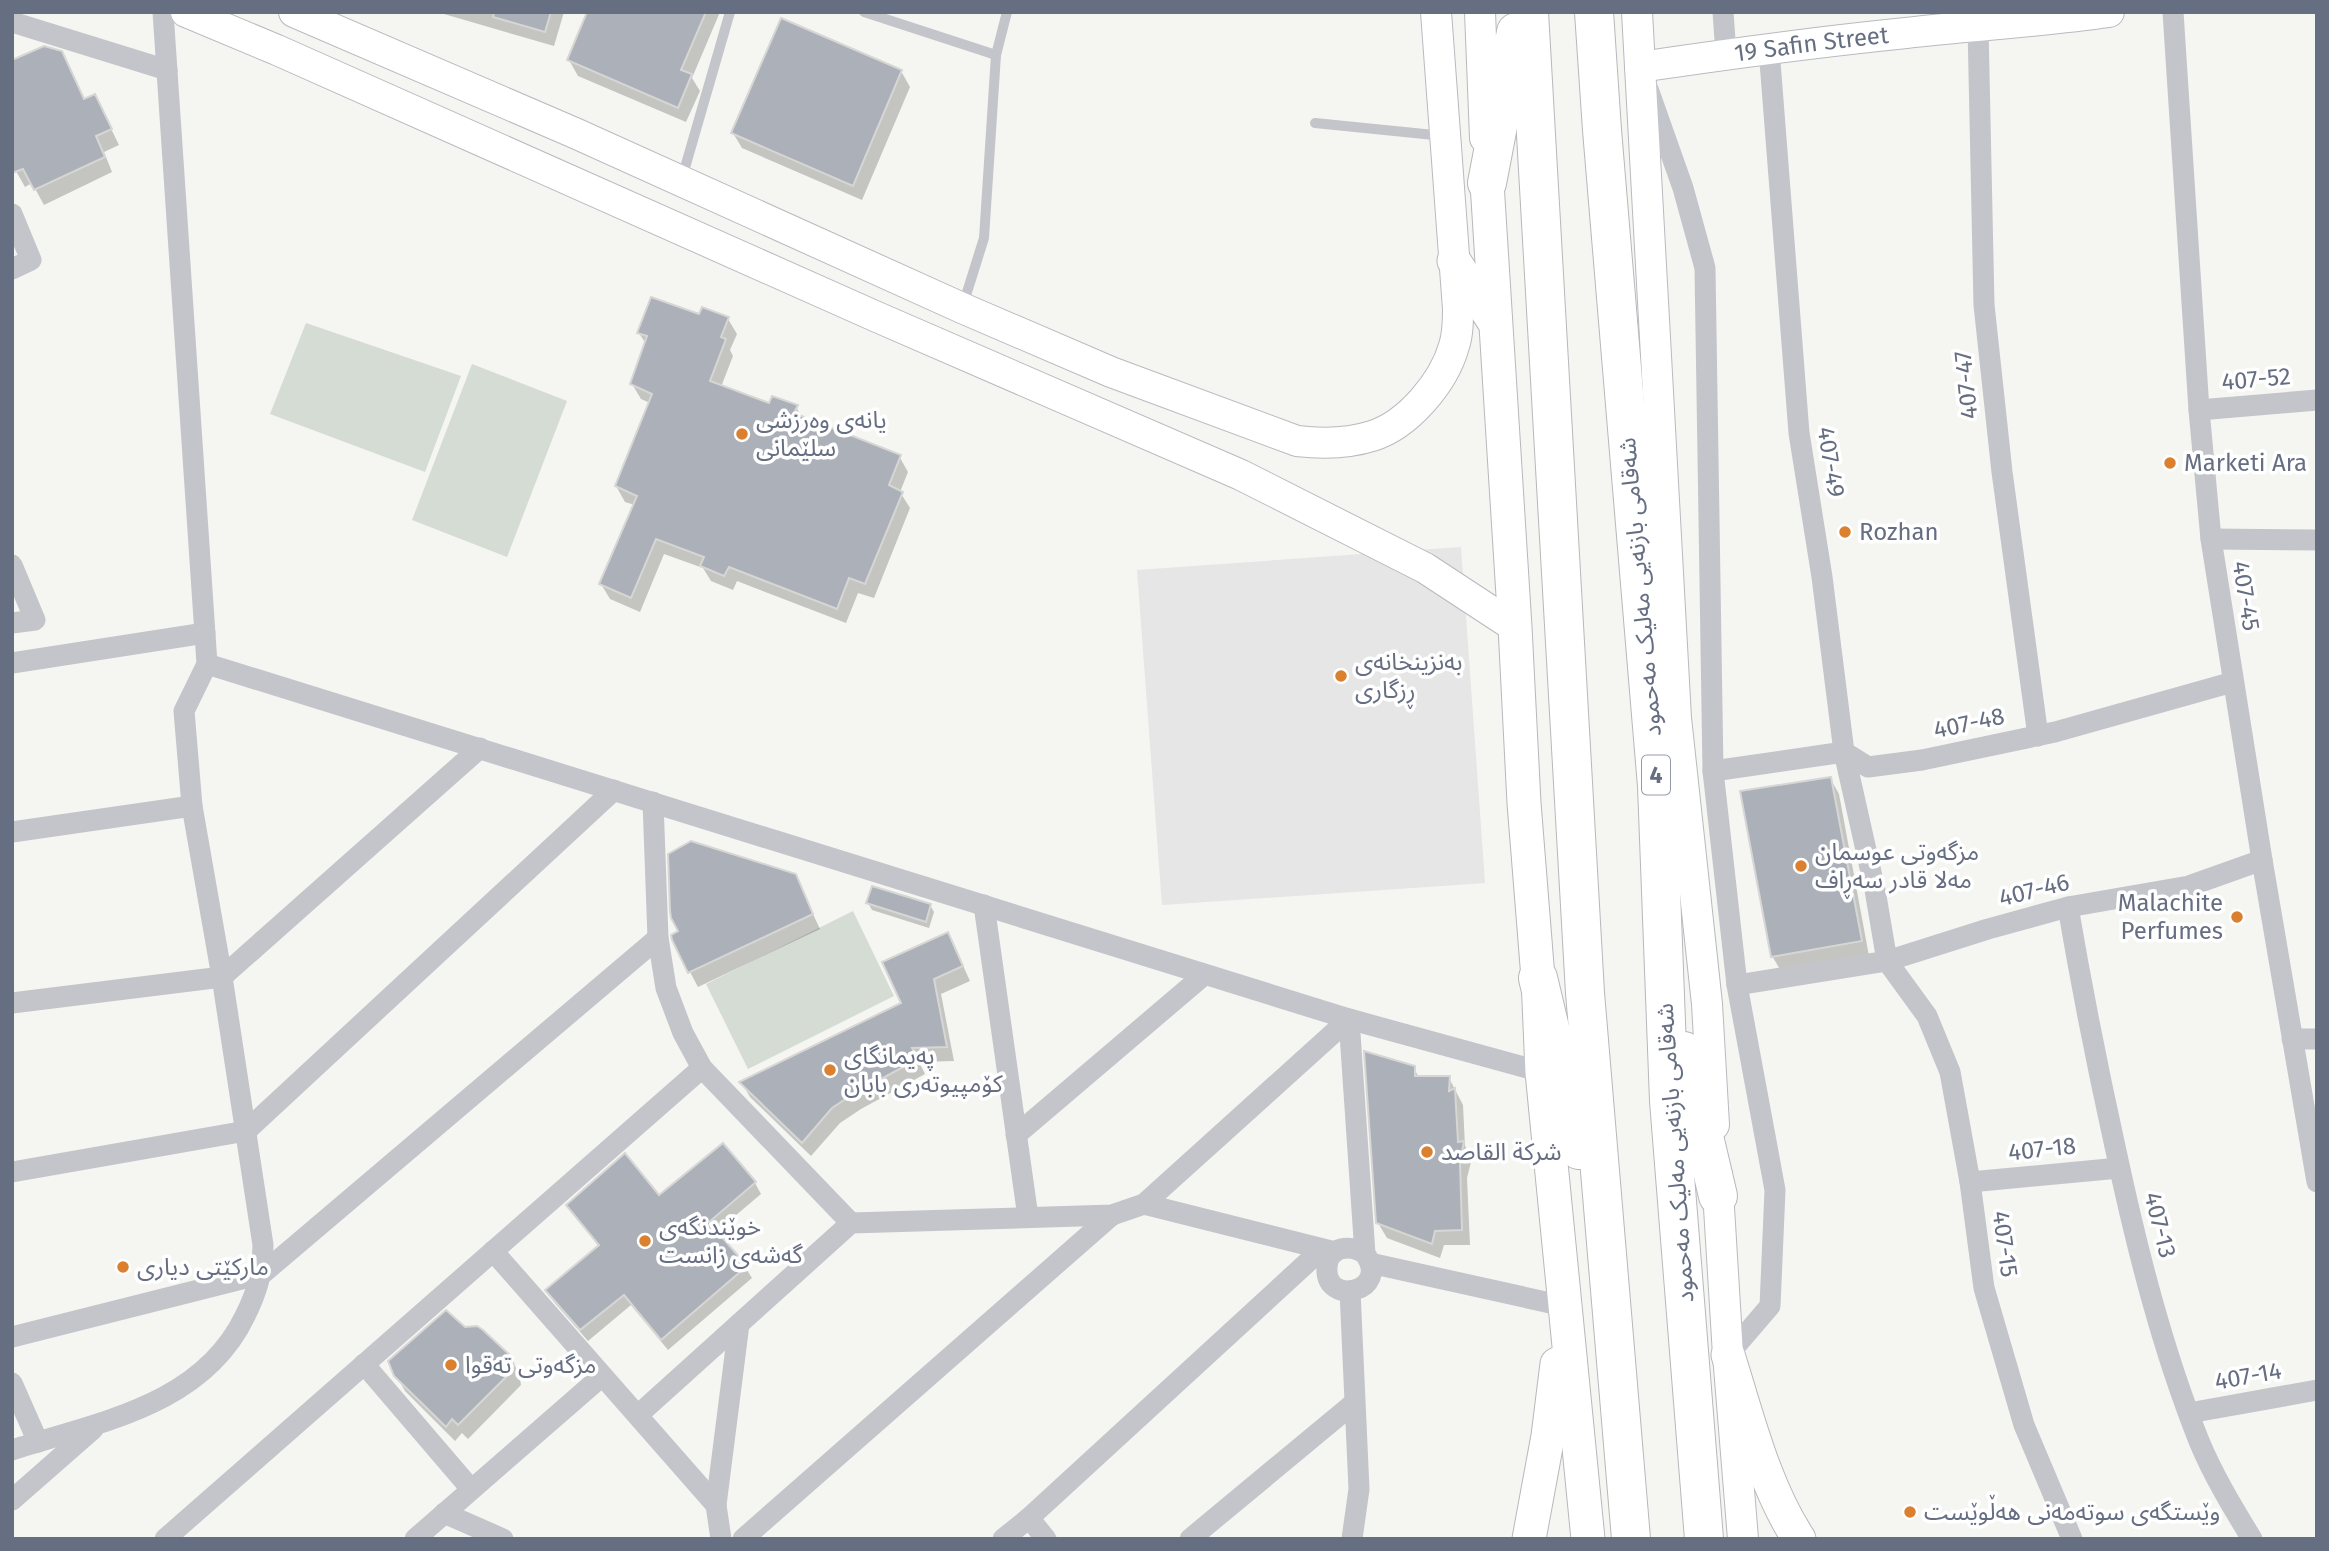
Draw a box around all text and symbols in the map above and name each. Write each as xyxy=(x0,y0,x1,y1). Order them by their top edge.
street label: 19 Safin Street xyxy=(1733,21,1890,67)
street label: 407-47 xyxy=(1948,349,1984,421)
street label: 407-52 xyxy=(2220,362,2292,396)
place label: یانەی وەرزشی سلێمانی xyxy=(756,406,887,462)
street label: 407-49 xyxy=(1812,425,1850,499)
marker: یانەی وەرزشی سلێمانی xyxy=(734,426,750,442)
street label: شەقامی بازنەیی مەلیک مەحمود xyxy=(1613,436,1667,738)
place label: Marketi Ara xyxy=(2184,449,2307,477)
marker: Marketi Ara xyxy=(2162,455,2178,471)
place label: Rozhan xyxy=(1859,518,1939,546)
marker: Rozhan xyxy=(1837,524,1853,540)
street label: 407-45 xyxy=(2227,559,2265,633)
place label: بەنزینخانەی ڕزگاری xyxy=(1355,648,1462,710)
marker: بەنزینخانەی ڕزگاری xyxy=(1333,668,1349,684)
street label: 407-48 xyxy=(1931,702,2007,744)
road number: 4 xyxy=(1642,755,1670,794)
place label: مزگەوتی عوسمان مەلا قادر سەڕاف xyxy=(1815,838,1979,900)
marker: مزگەوتی عوسمان مەلا قادر سەڕاف xyxy=(1793,858,1809,874)
street label: 407-46 xyxy=(1996,868,2072,912)
place label: Malachite Perfumes xyxy=(2118,889,2223,945)
marker: Malachite Perfumes xyxy=(2229,909,2245,925)
street label: شەقامی بازنەیی مەلیک مەحمود xyxy=(1651,1002,1699,1304)
place label: پەیمانگای کۆمپیوتەری بابان xyxy=(844,1042,1004,1099)
marker: پەیمانگای کۆمپیوتەری بابان xyxy=(822,1062,838,1078)
street label: 407-18 xyxy=(2007,1132,2077,1166)
place label: شركة القاصد xyxy=(1441,1138,1562,1166)
marker: شركة القاصد xyxy=(1419,1144,1435,1160)
street label: 407-13 xyxy=(2138,1189,2182,1261)
street label: 407-15 xyxy=(1986,1209,2024,1279)
place label: خوێندنگەی گەشەی زانست xyxy=(659,1213,804,1269)
marker: خوێندنگەی گەشەی زانست xyxy=(637,1233,653,1249)
place label: مارکێتی دیاری xyxy=(137,1253,269,1281)
marker: مارکێتی دیاری xyxy=(115,1259,131,1275)
place label: مزگەوتی تەقوا xyxy=(465,1351,596,1379)
street label: 407-14 xyxy=(2212,1356,2284,1396)
marker: مزگەوتی تەقوا xyxy=(443,1357,459,1373)
place label: وێستگەی سوتەمەنی هەڵوێست xyxy=(1924,1494,2220,1526)
marker: وێستگەی سوتەمەنی هەڵوێست xyxy=(1902,1504,1918,1520)

